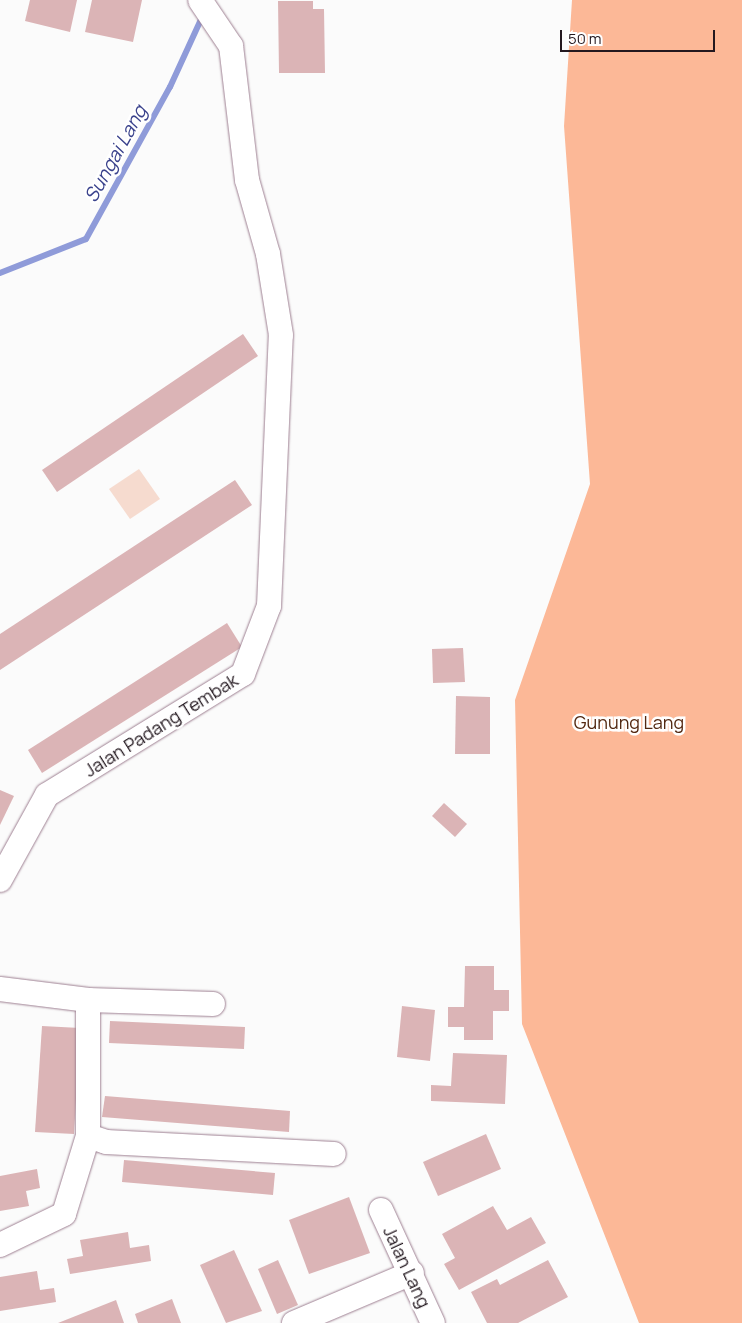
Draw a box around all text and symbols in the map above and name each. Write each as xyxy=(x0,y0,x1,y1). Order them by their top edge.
scale bar xyxy=(562,20,717,52)
text: 50 m xyxy=(568,28,602,49)
water label: Sungai Lang xyxy=(80,102,152,206)
street label: Jalan Padang Tembak xyxy=(80,669,242,781)
park label: Gunung Lang xyxy=(574,711,684,733)
street label: Jalan Lang xyxy=(379,1223,435,1311)

